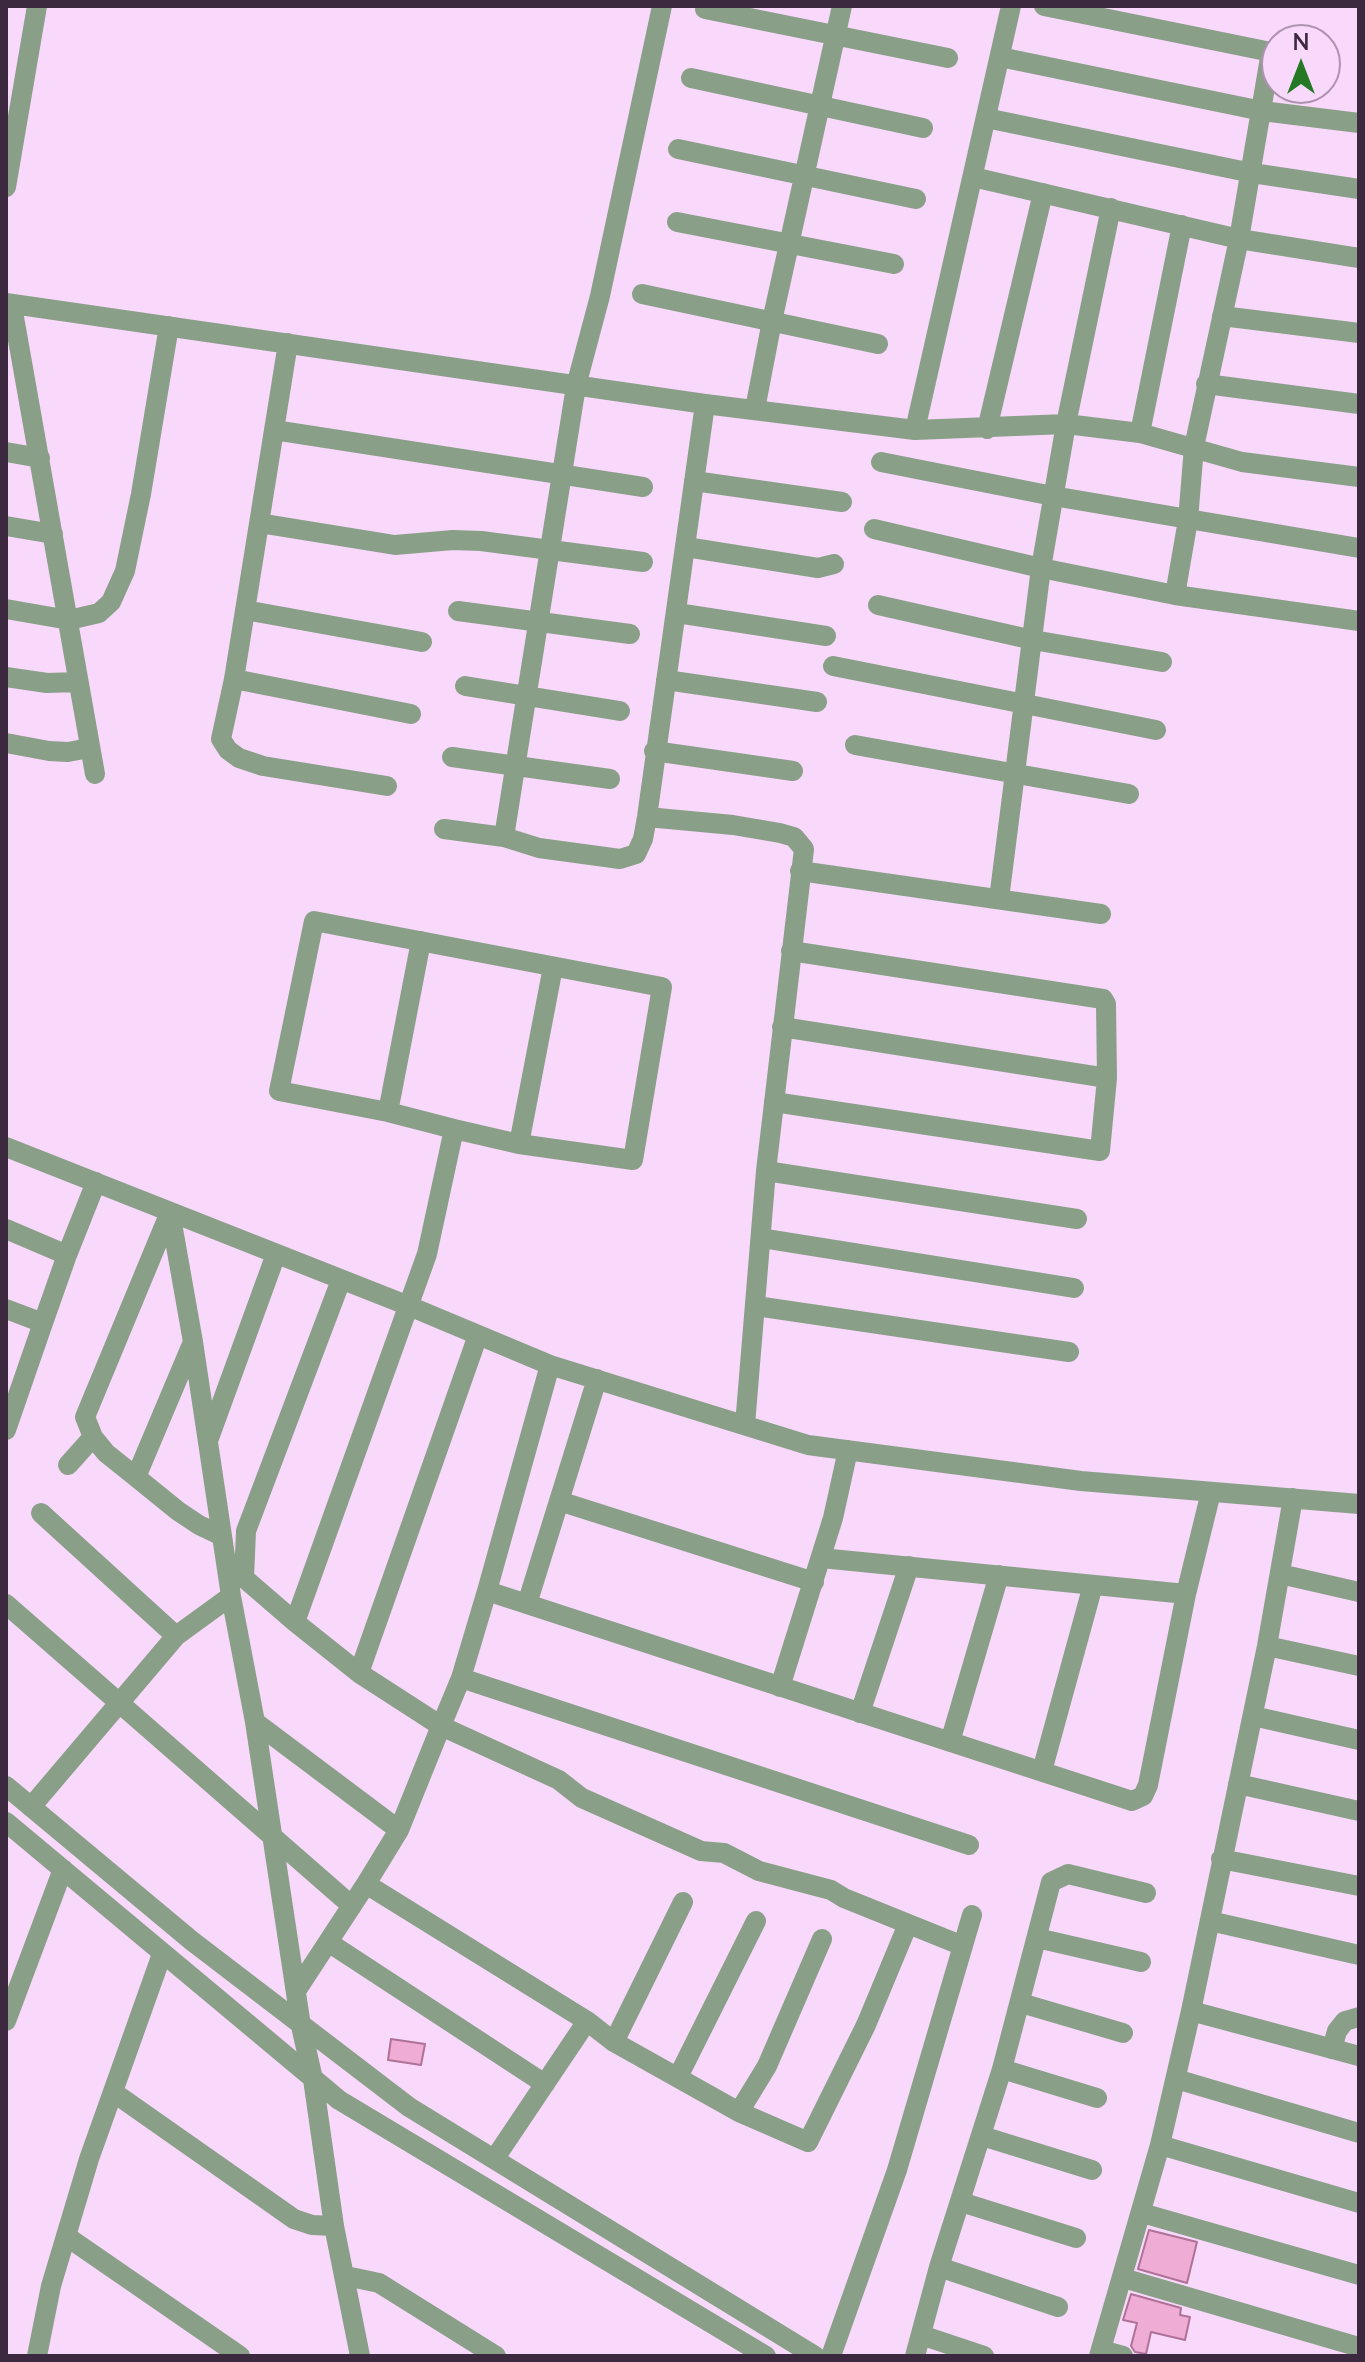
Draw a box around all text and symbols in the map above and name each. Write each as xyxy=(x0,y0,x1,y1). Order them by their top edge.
north arrow xyxy=(1261,24,1341,104)
text: N xyxy=(1293,28,1309,55)

